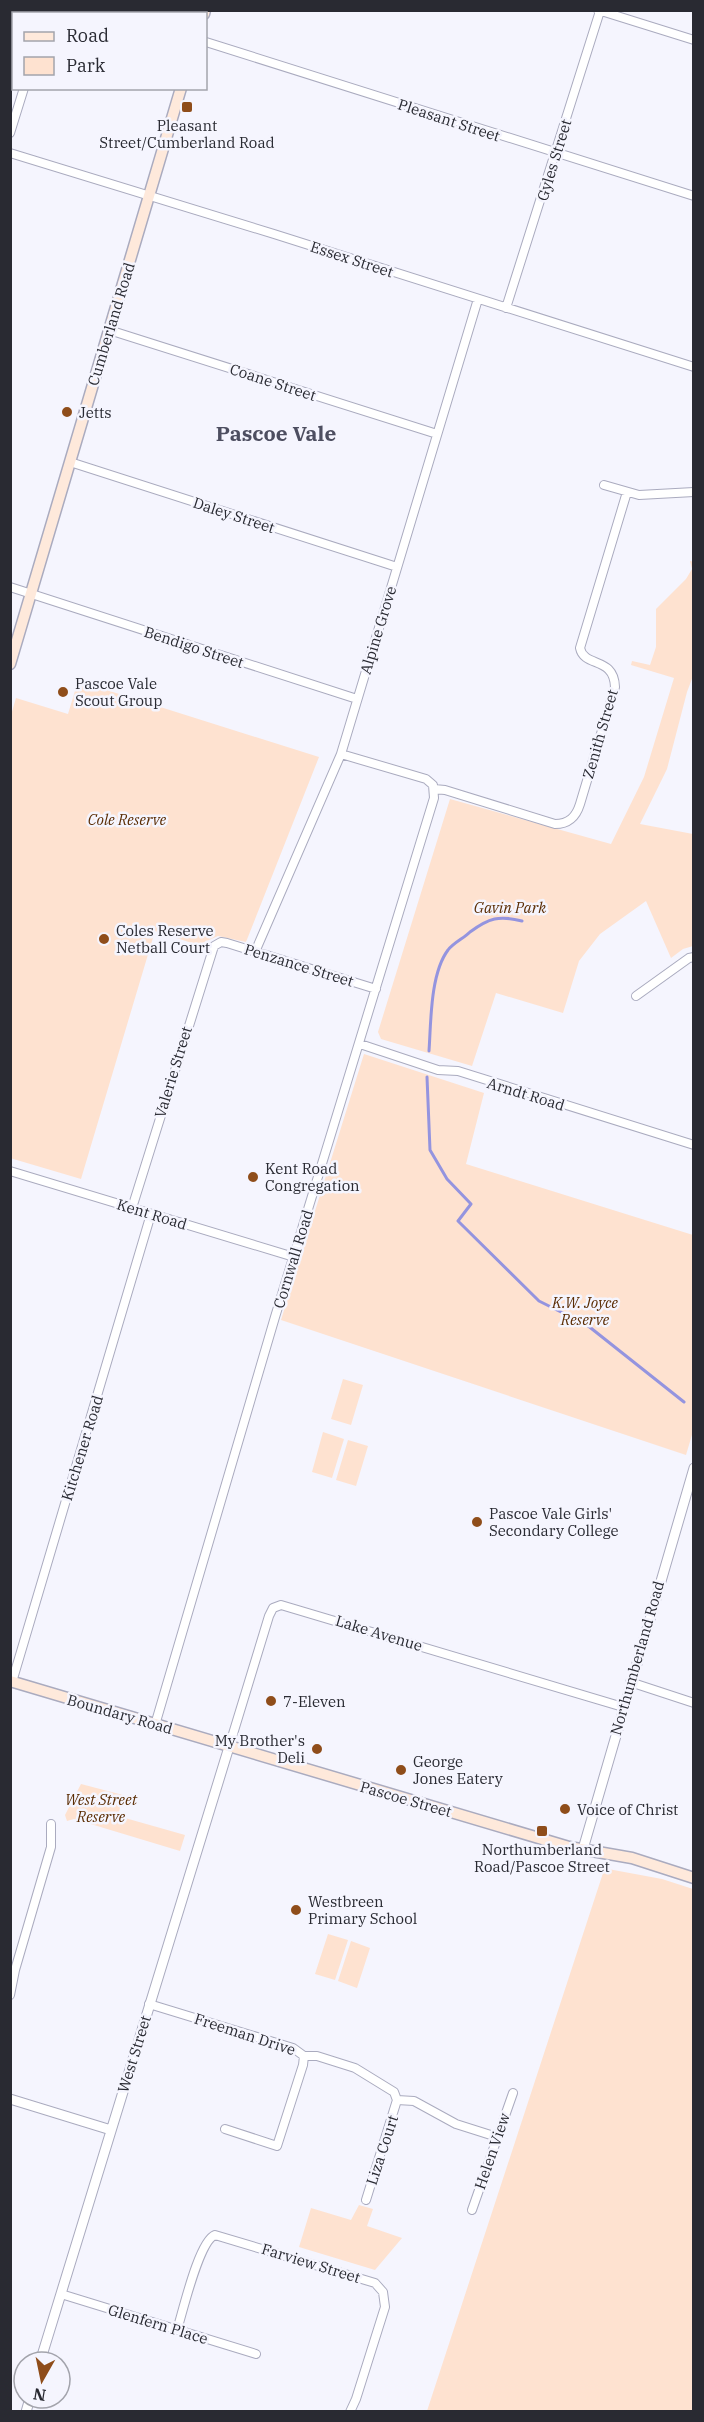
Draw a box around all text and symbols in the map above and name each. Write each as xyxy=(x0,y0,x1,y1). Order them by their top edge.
legend xyxy=(12,12,207,90)
text: Road xyxy=(66,24,109,47)
text: Park xyxy=(66,54,106,77)
street label: Pleasant Street xyxy=(396,95,502,145)
marker: Pleasant Street/Cumberland Road xyxy=(180,100,194,114)
place label: Pleasant Street/Cumberland Road xyxy=(99,116,275,152)
street label: Gyles Street xyxy=(533,117,575,203)
street label: Essex Street xyxy=(308,237,396,281)
street label: Cumberland Road xyxy=(83,260,139,388)
street label: Coane Street xyxy=(227,359,319,405)
place label: Jetts xyxy=(79,403,112,422)
marker: Jetts xyxy=(60,405,74,419)
district label: Pascoe Vale xyxy=(216,419,336,447)
street label: Daley Street xyxy=(191,493,277,537)
street label: Alpine Grove xyxy=(356,584,400,676)
street label: Bendigo Street xyxy=(142,622,246,672)
place label: Pascoe Vale Scout Group xyxy=(75,674,162,710)
marker: Pascoe Vale Scout Group xyxy=(56,685,70,699)
street label: Zenith Street xyxy=(578,687,622,781)
park label: Cole Reserve xyxy=(88,810,167,829)
park label: Gavin Park xyxy=(474,898,546,917)
place label: Coles Reserve Netball Court xyxy=(116,921,214,957)
marker: Coles Reserve Netball Court xyxy=(97,932,111,946)
street label: Penzance Street xyxy=(242,939,356,991)
street label: Valerie Street xyxy=(150,1024,196,1120)
street label: Arndt Road xyxy=(485,1073,567,1115)
place label: Kent Road Congregation xyxy=(265,1159,360,1195)
marker: Kent Road Congregation xyxy=(246,1170,260,1184)
street label: Kent Road xyxy=(115,1194,189,1234)
street label: Cornwall Road xyxy=(269,1207,317,1311)
park label: K.W. Joyce Reserve xyxy=(551,1293,618,1329)
street label: Kitchener Road xyxy=(57,1393,107,1503)
place label: Pascoe Vale Girls' Secondary College xyxy=(489,1504,619,1540)
marker: Pascoe Vale Girls' Secondary College xyxy=(470,1515,484,1529)
street label: Northumberland Road xyxy=(606,1579,668,1737)
street label: Lake Avenue xyxy=(333,1611,425,1655)
street label: Boundary Road xyxy=(65,1690,175,1738)
place label: 7-Eleven xyxy=(283,1692,346,1711)
marker: 7-Eleven xyxy=(264,1694,278,1708)
place label: My Brother's Deli xyxy=(215,1731,305,1767)
marker: My Brother's Deli xyxy=(310,1742,324,1756)
place label: George Jones Eatery xyxy=(413,1752,503,1788)
marker: George Jones Eatery xyxy=(394,1763,408,1777)
street label: Pascoe Street xyxy=(358,1777,454,1821)
park label: West Street Reserve xyxy=(65,1790,138,1826)
place label: Voice of Christ xyxy=(577,1800,678,1819)
marker: Voice of Christ xyxy=(558,1802,572,1816)
marker: Northumberland Road/Pascoe Street xyxy=(535,1824,549,1838)
place label: Northumberland Road/Pascoe Street xyxy=(474,1840,610,1876)
place label: Westbreen Primary School xyxy=(308,1892,417,1928)
marker: Westbreen Primary School xyxy=(289,1903,303,1917)
street label: Freeman Drive xyxy=(192,2009,298,2059)
street label: West Street xyxy=(113,2013,155,2095)
street label: Helen View xyxy=(470,2110,514,2192)
street label: Liza Court xyxy=(362,2113,402,2187)
street label: Farview Street xyxy=(259,2239,363,2287)
street label: Glenfern Place xyxy=(106,2300,210,2348)
north arrow xyxy=(12,2350,72,2410)
text: N xyxy=(32,2384,47,2406)

